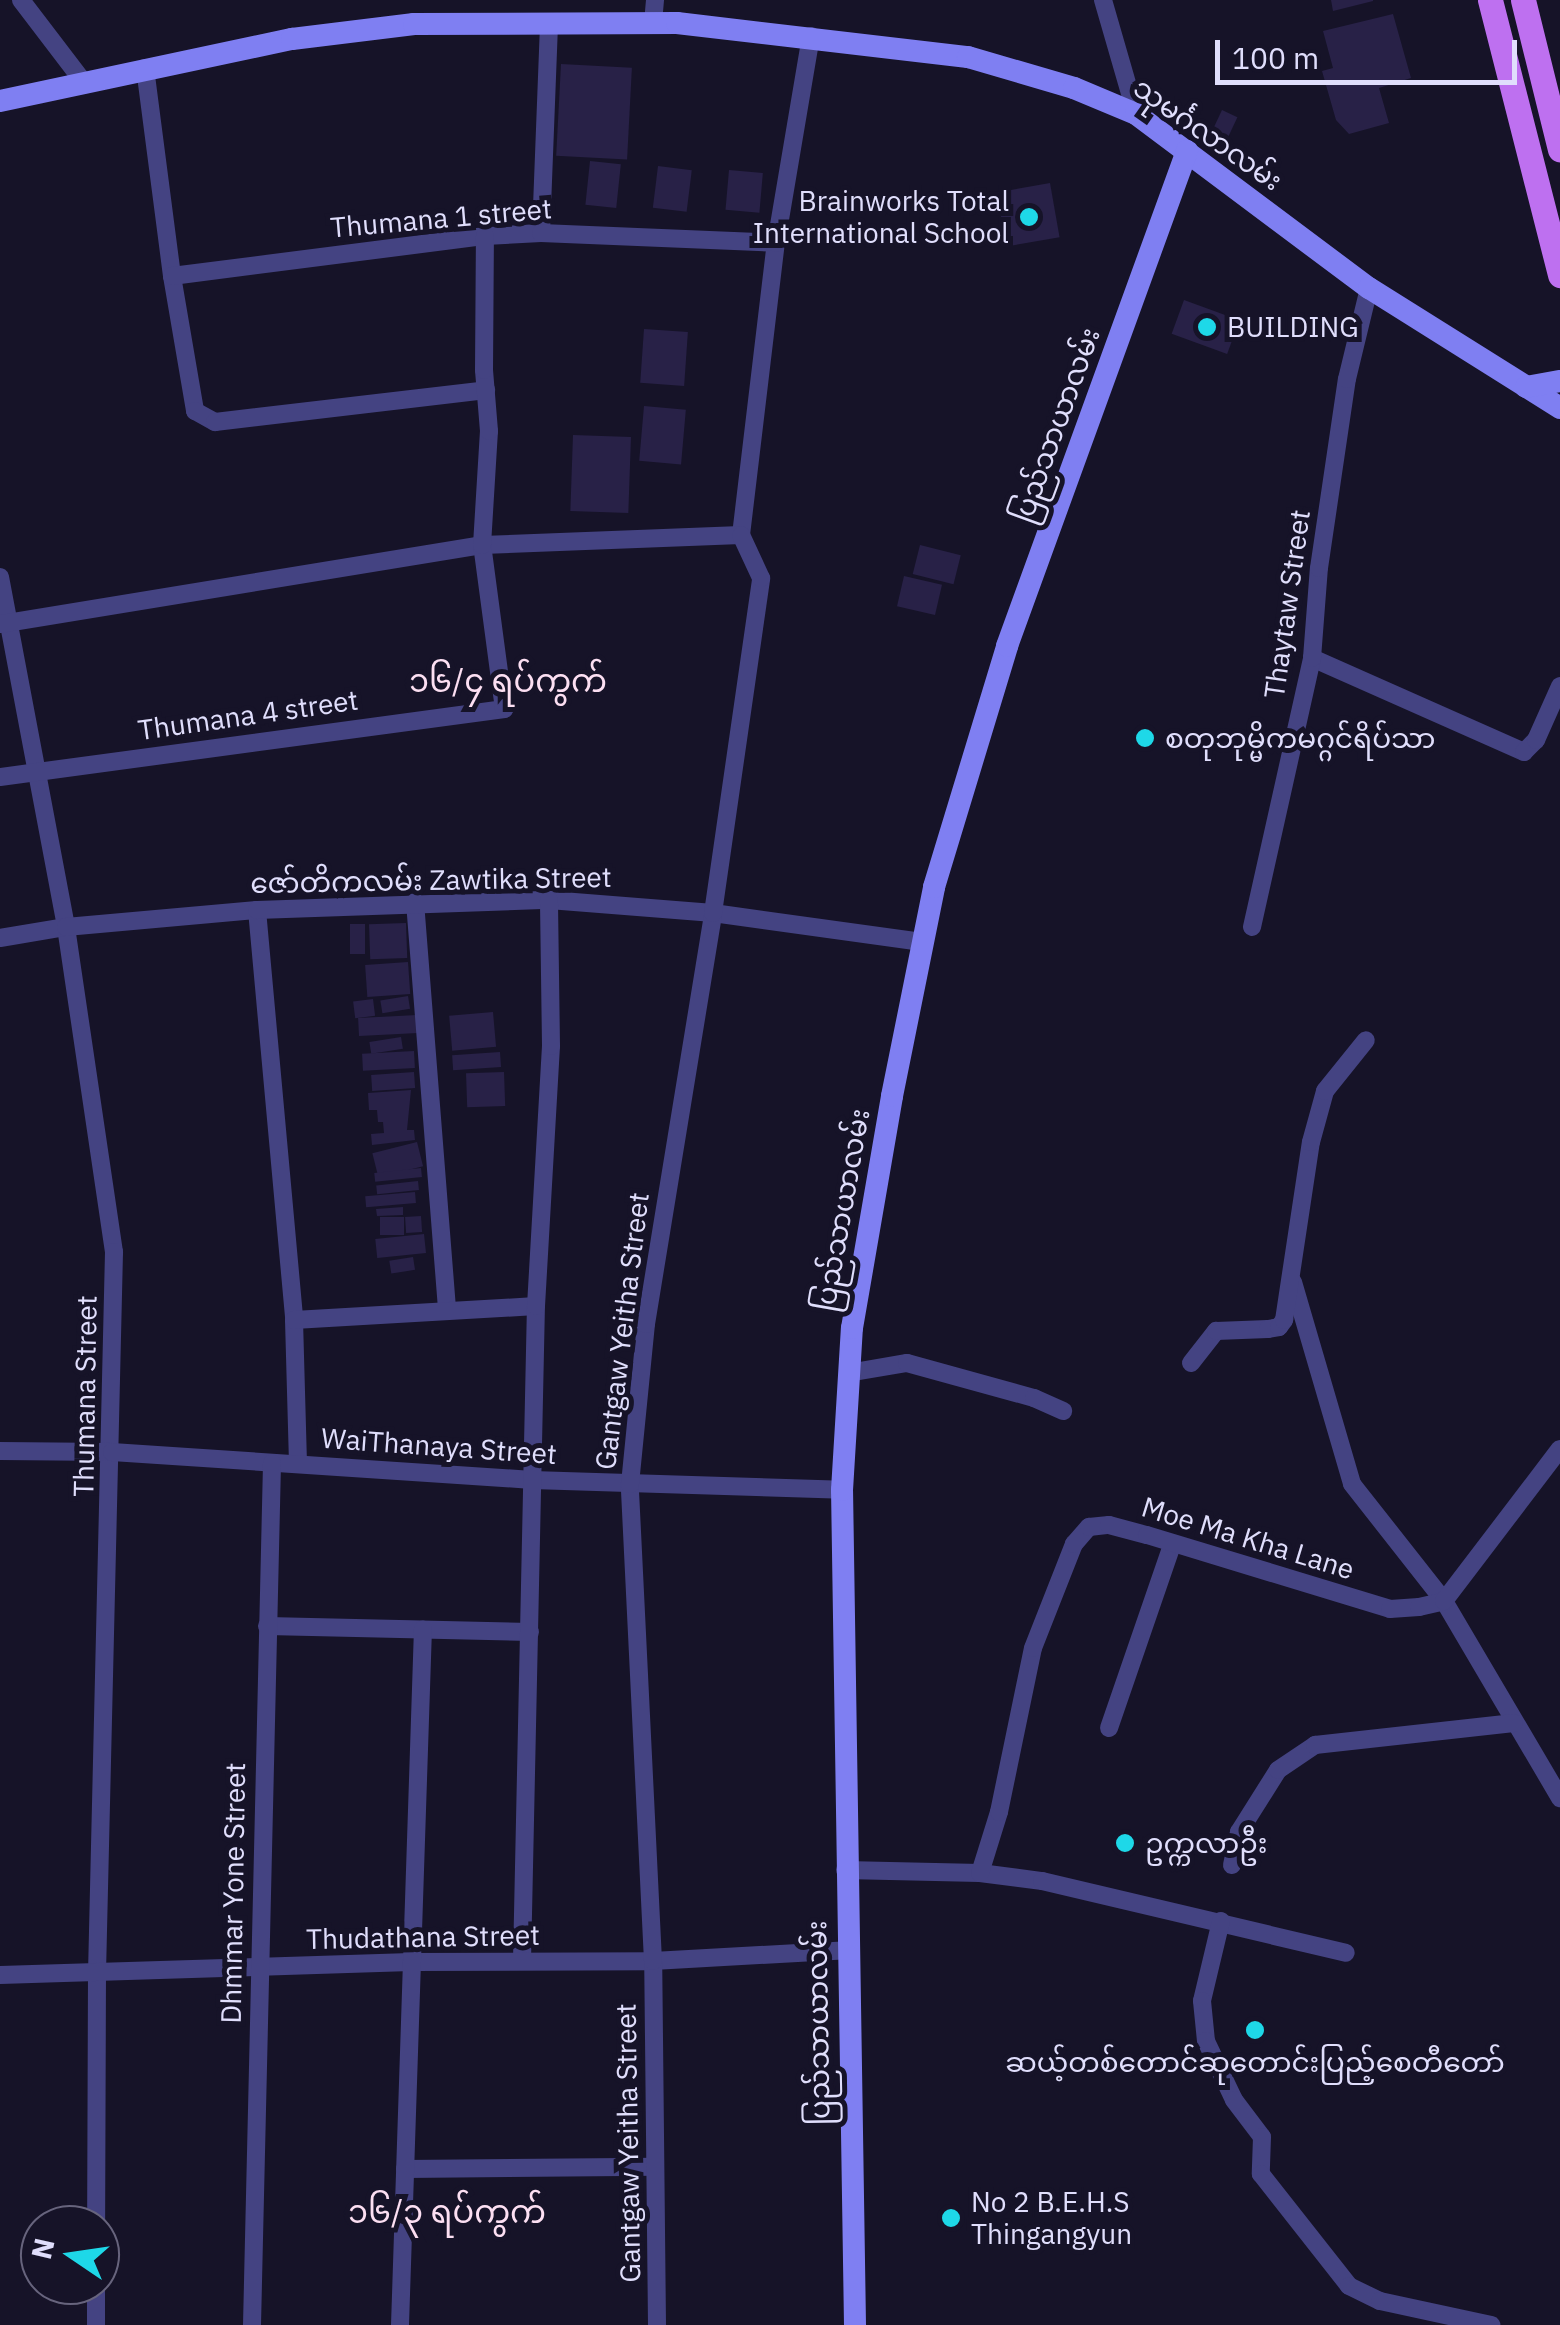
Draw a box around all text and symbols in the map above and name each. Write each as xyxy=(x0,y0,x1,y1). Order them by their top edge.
scale bar xyxy=(1220,20,1522,82)
text: 100 m xyxy=(1232,38,1319,77)
street label: သုမင်္ဂလာလမ်း xyxy=(1127,70,1289,198)
place label: Brainworks Total International School xyxy=(753,184,1009,250)
street label: Thumana 1 street xyxy=(329,192,553,244)
marker: Brainworks Total International School xyxy=(1018,206,1040,228)
place label: BUILDING xyxy=(1227,310,1359,344)
marker: BUILDING xyxy=(1196,316,1218,338)
street label: ပြည်သာယာလမ်း xyxy=(1005,323,1107,527)
street label: Thaytaw Street xyxy=(1257,507,1317,701)
district label: ၁၆/၄ ရပ်ကွက် xyxy=(409,661,607,699)
street label: Thumana 4 street xyxy=(136,683,360,747)
place label: စတုဘုမ္မိကမဂ္ဂင်ရိပ်သာ xyxy=(1165,721,1436,755)
marker: စတုဘုမ္မိကမဂ္ဂင်ရိပ်သာ xyxy=(1134,727,1156,749)
street label: ဇော်တိကလမ်း Zawtika Street xyxy=(250,860,612,900)
street label: ပြည်သာယာလမ်း xyxy=(808,1106,876,1314)
street label: Gantgaw Yeitha Street xyxy=(588,1190,656,1472)
street label: Thumana Street xyxy=(66,1295,104,1497)
street label: WaiThanaya Street xyxy=(320,1421,558,1471)
street label: Moe Ma Kha Lane xyxy=(1138,1490,1358,1586)
street label: Dhmmar Yone Street xyxy=(214,1762,252,2024)
place label: ဥက္ကလာဦး xyxy=(1145,1826,1267,1860)
marker: ဥက္ကလာဦး xyxy=(1114,1832,1136,1854)
street label: Thudathana Street xyxy=(306,1918,540,1956)
street label: ပြည်သာယာလမ်း xyxy=(799,1920,837,2126)
street label: Gantgaw Yeitha Street xyxy=(609,2003,647,2283)
marker: ဆယ့်တစ်တောင်ဆုတောင်းပြည့်စေတီတော် xyxy=(1244,2019,1266,2041)
place label: ဆယ့်တစ်တောင်ဆုတောင်းပြည့်စေတီတော် xyxy=(1005,2045,1505,2079)
place label: No 2 B.E.H.S Thingangyun xyxy=(971,2185,1132,2251)
district label: ၁၆/၃ ရပ်ကွက် xyxy=(348,2192,546,2230)
north arrow xyxy=(20,2205,120,2305)
marker: No 2 B.E.H.S Thingangyun xyxy=(940,2207,962,2229)
text: N xyxy=(22,2235,63,2263)

